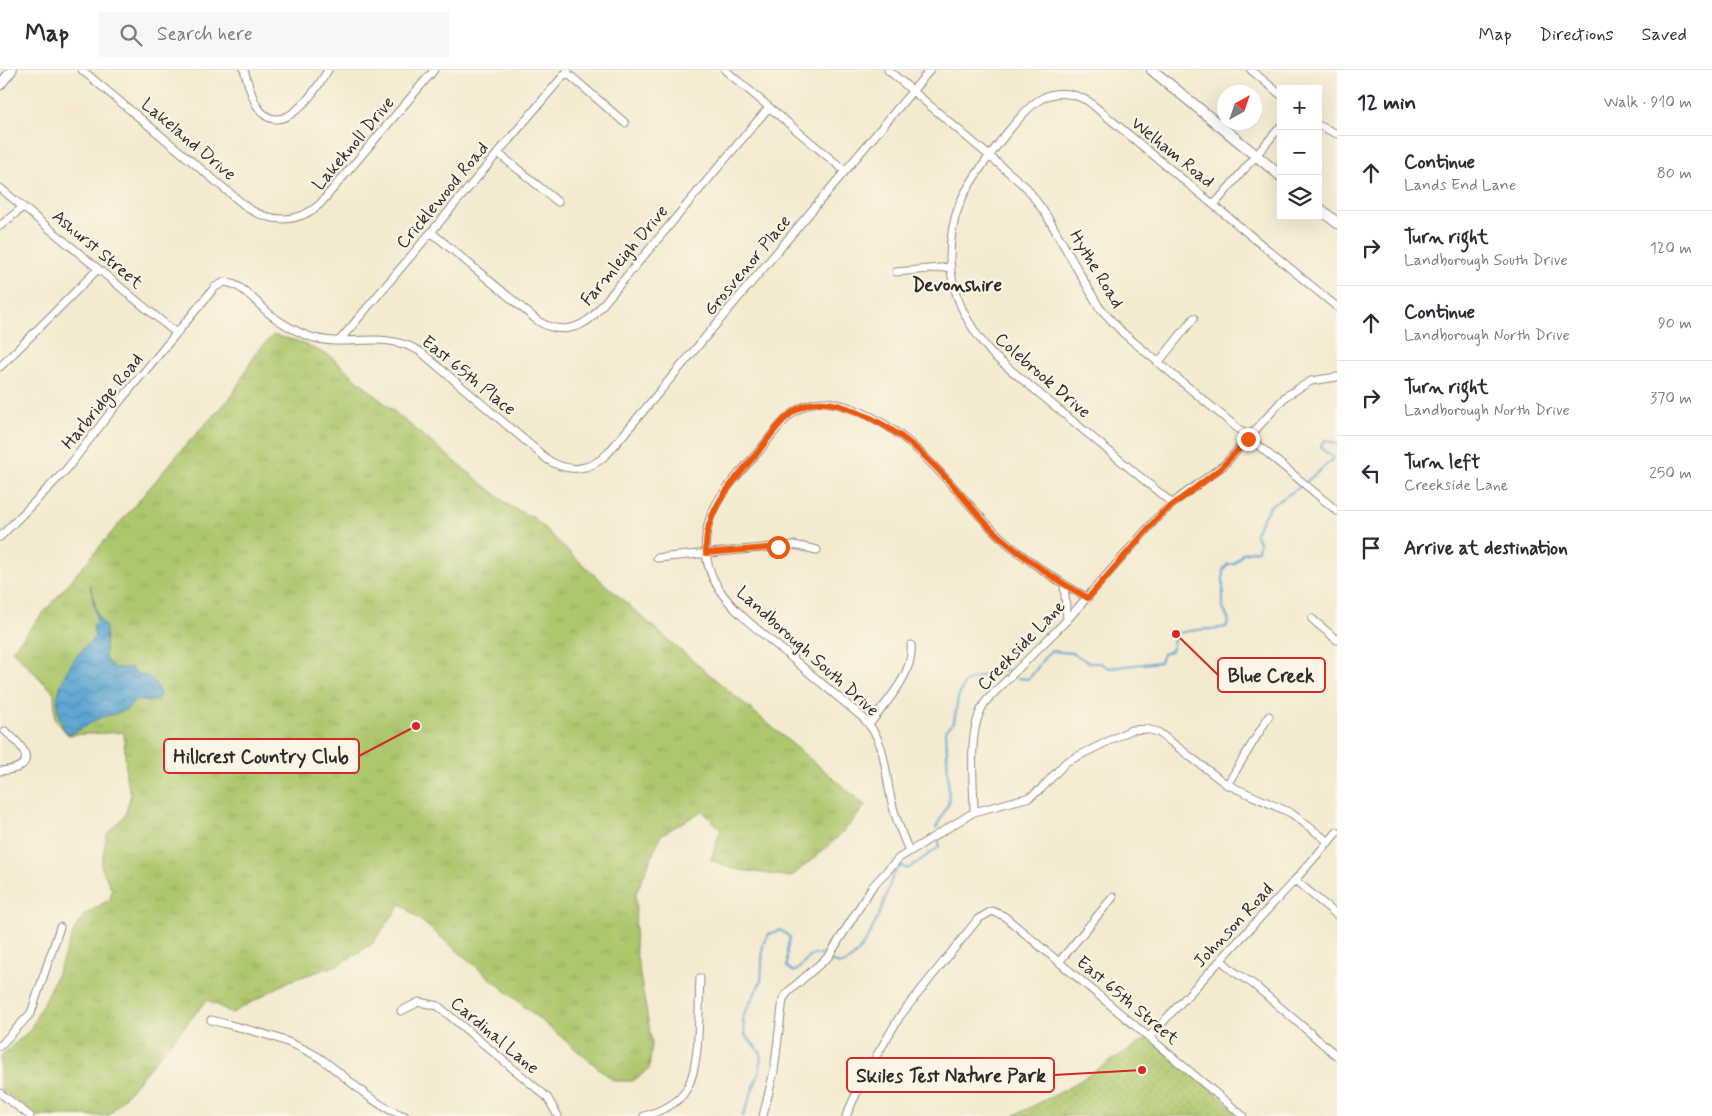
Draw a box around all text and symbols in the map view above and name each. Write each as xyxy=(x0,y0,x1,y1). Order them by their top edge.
search box xyxy=(99,12,449,57)
text: Map xyxy=(25,19,69,50)
icon: search xyxy=(117,21,145,49)
text: Search here xyxy=(157,22,253,47)
text: Map xyxy=(1479,23,1512,47)
text: Directions xyxy=(1540,23,1614,47)
text: Saved xyxy=(1642,23,1687,47)
north arrow xyxy=(1217,85,1262,130)
map controls xyxy=(1277,85,1322,220)
button: + xyxy=(1277,85,1322,130)
text: 12 min xyxy=(1357,89,1416,117)
street label: Lakeknoll Drive xyxy=(307,91,400,196)
text: Walk · 910 m xyxy=(1604,92,1692,113)
street label: Lakeland Drive xyxy=(136,93,241,187)
street label: Welham Road xyxy=(1126,112,1219,194)
button: − xyxy=(1277,130,1322,175)
street label: Cricklewood Road xyxy=(391,137,495,254)
text: Continue xyxy=(1404,150,1475,175)
icon: ahead xyxy=(1357,159,1385,187)
text: 80 m xyxy=(1657,163,1692,184)
button: layers xyxy=(1277,175,1322,220)
text: Lands End Lane xyxy=(1404,175,1516,196)
street label: Farmleigh Drive xyxy=(575,200,674,311)
street label: Ashurst Street xyxy=(47,205,148,295)
street label: Grosvenor Place xyxy=(699,210,797,321)
text: Turn right xyxy=(1404,225,1488,250)
street label: Hythe Road xyxy=(1063,226,1129,313)
icon: right xyxy=(1357,234,1385,262)
text: 120 m xyxy=(1650,238,1692,259)
text: Landborough South Drive xyxy=(1404,250,1568,271)
district label: Devonshire xyxy=(912,273,1002,298)
text: Continue xyxy=(1404,300,1475,325)
icon: ahead xyxy=(1357,309,1385,337)
text: 90 m xyxy=(1658,313,1692,334)
text: Landborough North Drive xyxy=(1404,325,1570,346)
street label: Colebrook Drive xyxy=(989,327,1095,424)
street label: East 65th Place xyxy=(416,330,521,421)
street label: Harbridge Road xyxy=(57,349,150,455)
text: Turn right xyxy=(1404,375,1488,400)
icon: right xyxy=(1357,384,1385,412)
text: 370 m xyxy=(1650,388,1692,409)
text: Landborough North Drive xyxy=(1404,400,1570,421)
route end xyxy=(1237,428,1260,451)
text: Turn left xyxy=(1404,450,1480,475)
icon: left xyxy=(1357,459,1385,487)
text: 250 m xyxy=(1649,463,1692,484)
text: Creekside Lane xyxy=(1404,475,1508,496)
icon: arrive xyxy=(1357,534,1385,562)
route start xyxy=(767,536,790,559)
text: Arrive at destination xyxy=(1404,536,1568,561)
street label: Landborough South Drive xyxy=(731,581,884,722)
street label: Creekside Lane xyxy=(972,595,1071,696)
callout: Blue Creek xyxy=(1218,658,1325,692)
text: Blue Creek xyxy=(1228,664,1315,689)
callout: Hillcrest Country Club xyxy=(164,739,359,773)
text: Hillcrest Country Club xyxy=(173,745,349,770)
street label: Johnson Road xyxy=(1188,878,1279,973)
street label: East 65th Street xyxy=(1071,951,1184,1051)
street label: Cardinal Lane xyxy=(445,992,544,1080)
callout: Skiles Test Nature Park xyxy=(847,1058,1054,1092)
text: Skiles Test Nature Park xyxy=(856,1064,1046,1089)

